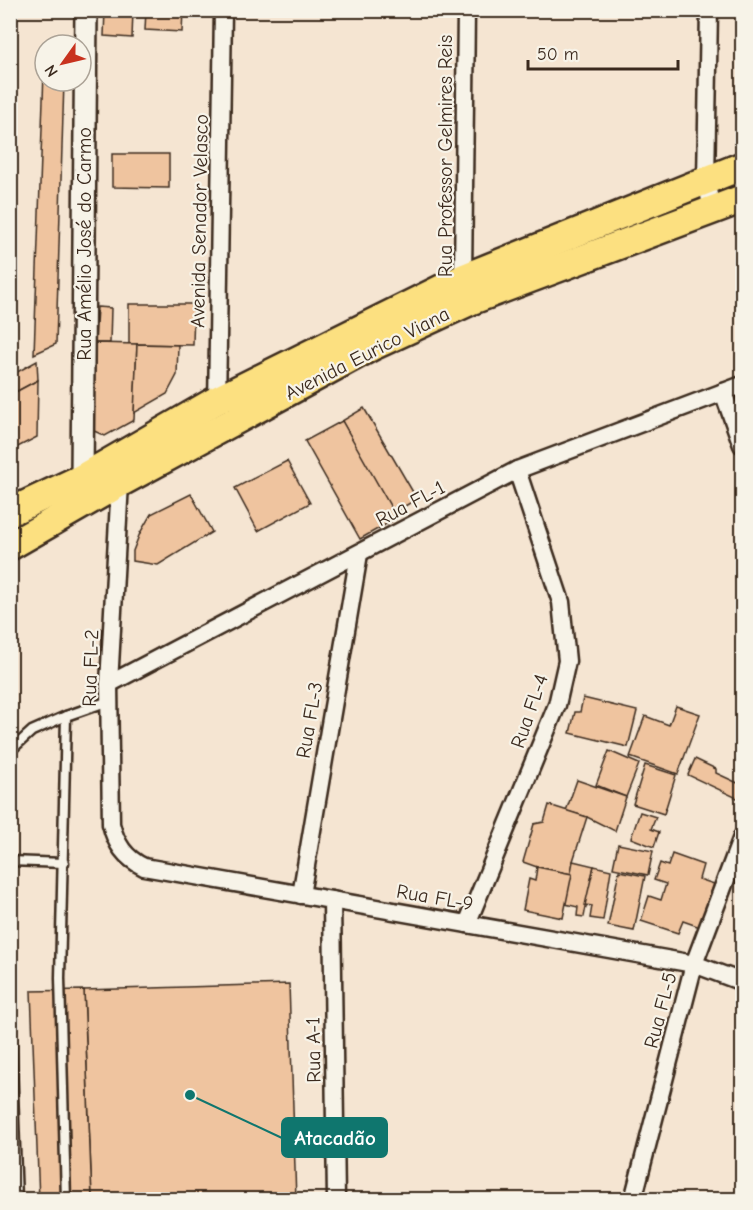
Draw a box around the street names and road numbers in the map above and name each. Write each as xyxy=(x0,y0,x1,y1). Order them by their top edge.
street label: Rua Professor Gelmires Reis xyxy=(434,35,457,277)
street label: Avenida Senador Velasco xyxy=(186,114,213,328)
street label: Rua Amélio José do Carmo xyxy=(73,127,96,361)
street label: Avenida Eurico Viana xyxy=(281,302,453,405)
street label: Rua FL-1 xyxy=(372,476,449,531)
street label: Rua FL-2 xyxy=(78,629,103,707)
street label: Rua FL-4 xyxy=(506,671,553,751)
street label: Rua FL-3 xyxy=(291,680,328,760)
street label: Rua FL-9 xyxy=(395,879,475,916)
street label: Rua FL-5 xyxy=(639,969,682,1051)
street label: Rua A-1 xyxy=(301,1017,326,1083)

